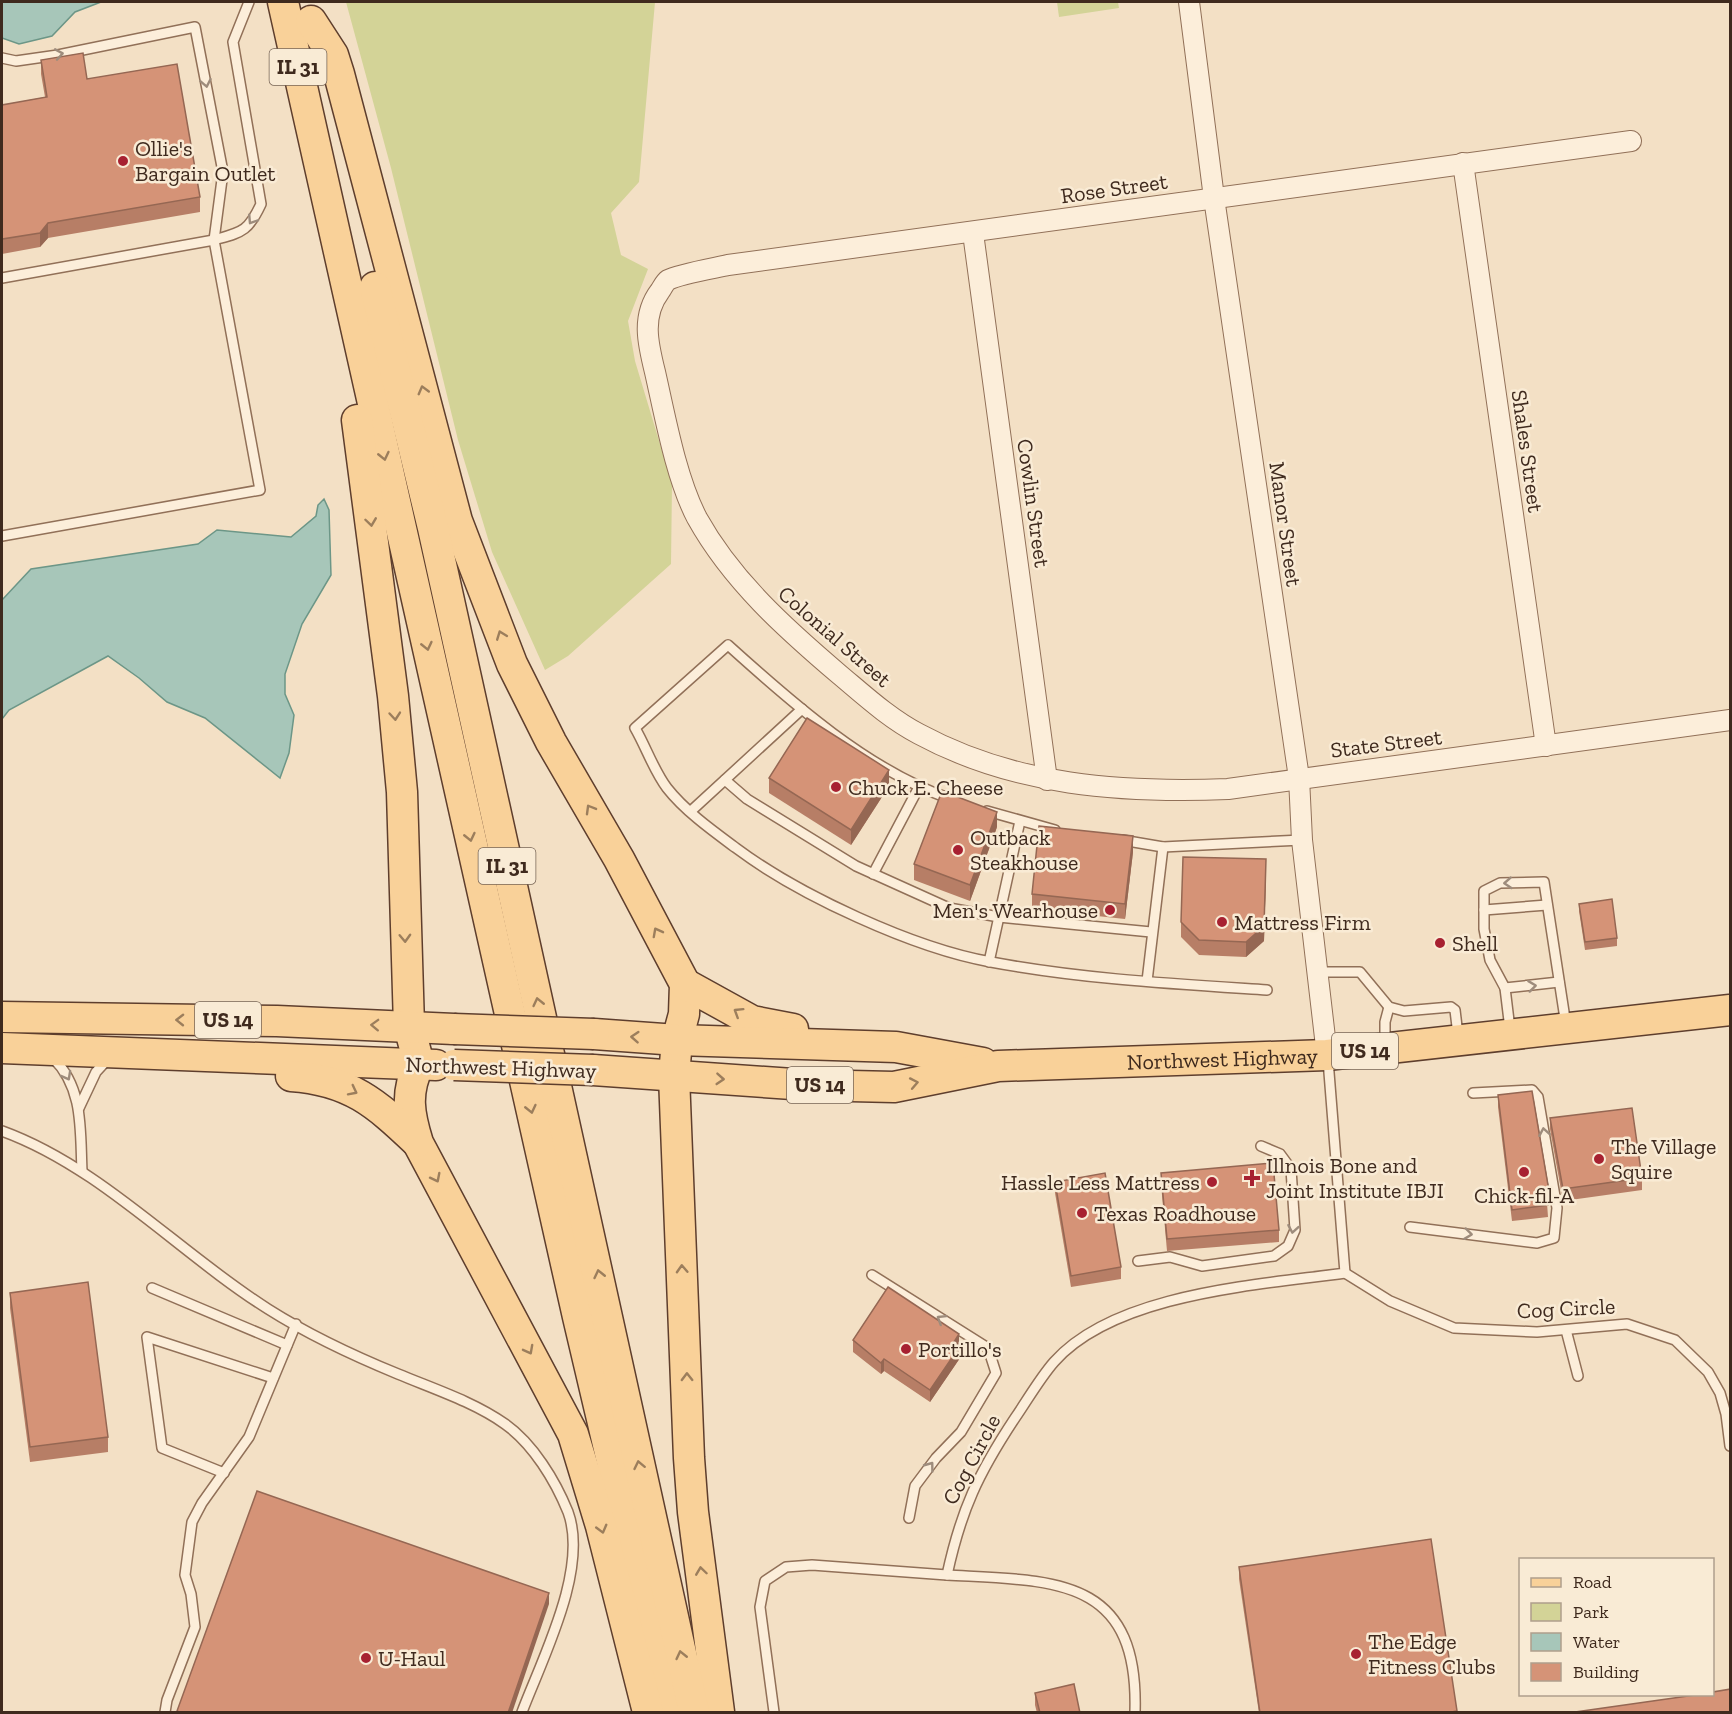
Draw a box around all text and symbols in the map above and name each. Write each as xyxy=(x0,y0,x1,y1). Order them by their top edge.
one-way arrow xyxy=(54,48,64,61)
road number: IL 31 xyxy=(270,49,326,85)
one-way arrow xyxy=(199,77,212,87)
place label: Ollie's Bargain Outlet xyxy=(135,135,276,187)
marker: Ollie's Bargain Outlet xyxy=(116,154,130,168)
street label: Rose Street xyxy=(1059,168,1170,209)
one-way arrow xyxy=(247,214,259,224)
one-way arrow xyxy=(417,385,430,395)
street label: Shales Street xyxy=(1506,388,1550,515)
street label: Cowlin Street xyxy=(1011,437,1056,570)
one-way arrow xyxy=(376,451,389,461)
street label: Manor Street xyxy=(1263,460,1308,589)
one-way arrow xyxy=(365,518,377,527)
street label: Colonial Street xyxy=(773,580,897,693)
one-way arrow xyxy=(496,630,508,641)
one-way arrow xyxy=(419,641,432,651)
one-way arrow xyxy=(388,711,401,721)
street label: State Street xyxy=(1329,723,1444,764)
place label: Chuck E. Cheese xyxy=(848,774,1003,801)
marker: Chuck E. Cheese xyxy=(829,780,843,794)
one-way arrow xyxy=(585,805,597,815)
place label: Outback Steakhouse xyxy=(970,824,1078,876)
one-way arrow xyxy=(462,831,475,841)
marker: Outback Steakhouse xyxy=(951,843,965,857)
road number: IL 31 xyxy=(478,848,536,884)
one-way arrow xyxy=(1504,877,1513,890)
place label: Men's Wearhouse xyxy=(933,897,1098,924)
marker: Men's Wearhouse xyxy=(1103,903,1117,917)
place label: Mattress Firm xyxy=(1234,909,1371,936)
marker: Mattress Firm xyxy=(1215,915,1229,929)
one-way arrow xyxy=(653,928,664,939)
place label: Shell xyxy=(1452,930,1498,957)
one-way arrow xyxy=(399,933,411,942)
marker: Shell xyxy=(1433,936,1447,950)
one-way arrow xyxy=(1527,980,1537,993)
one-way arrow xyxy=(533,997,546,1007)
road number: US 14 xyxy=(195,1002,261,1038)
one-way arrow xyxy=(734,1008,744,1020)
one-way arrow xyxy=(176,1013,185,1026)
one-way arrow xyxy=(370,1018,379,1031)
one-way arrow xyxy=(631,1031,640,1044)
road number: US 14 xyxy=(1332,1033,1398,1069)
street label: Northwest Highway xyxy=(1126,1042,1319,1076)
street label: Northwest Highway xyxy=(405,1051,598,1084)
road number: US 14 xyxy=(787,1067,853,1103)
one-way arrow xyxy=(60,1069,71,1080)
one-way arrow xyxy=(715,1073,724,1086)
one-way arrow xyxy=(909,1077,919,1090)
one-way arrow xyxy=(347,1084,358,1095)
one-way arrow xyxy=(524,1104,537,1114)
one-way arrow xyxy=(1538,1127,1551,1137)
place label: The Village Squire xyxy=(1611,1133,1716,1185)
place label: Illnois Bone and Joint Institute IBJI xyxy=(1266,1152,1444,1204)
marker: The Village Squire xyxy=(1592,1152,1606,1166)
marker: Chick-fil-A xyxy=(1517,1165,1531,1179)
place label: Hassle Less Mattress xyxy=(1001,1169,1200,1196)
marker: Illnois Bone and Joint Institute IBJI xyxy=(1243,1169,1261,1187)
one-way arrow xyxy=(429,1172,440,1183)
marker: Hassle Less Mattress xyxy=(1205,1175,1219,1189)
place label: Chick-fil-A xyxy=(1474,1182,1575,1209)
place label: Texas Roadhouse xyxy=(1094,1200,1256,1227)
marker: Texas Roadhouse xyxy=(1075,1206,1089,1220)
one-way arrow xyxy=(1287,1225,1299,1234)
one-way arrow xyxy=(1463,1228,1472,1240)
one-way arrow xyxy=(676,1264,689,1273)
one-way arrow xyxy=(593,1269,606,1279)
street label: Cog Circle xyxy=(1516,1292,1616,1325)
one-way arrow xyxy=(937,1316,948,1327)
place label: Portillo's xyxy=(918,1336,1002,1363)
marker: Portillo's xyxy=(899,1342,913,1356)
one-way arrow xyxy=(522,1344,533,1354)
one-way arrow xyxy=(681,1372,693,1381)
street label: Cog Circle xyxy=(936,1409,1006,1509)
one-way arrow xyxy=(633,1460,646,1470)
one-way arrow xyxy=(923,1461,934,1472)
one-way arrow xyxy=(595,1524,608,1534)
legend xyxy=(1519,1558,1714,1696)
one-way arrow xyxy=(695,1567,707,1576)
text: Road xyxy=(1573,1571,1612,1593)
text: Park xyxy=(1573,1601,1609,1623)
place label: The Edge Fitness Clubs xyxy=(1368,1628,1496,1680)
text: Water xyxy=(1573,1631,1620,1653)
place label: U-Haul xyxy=(378,1645,446,1672)
marker: The Edge Fitness Clubs xyxy=(1349,1647,1363,1661)
marker: U-Haul xyxy=(359,1651,373,1665)
one-way arrow xyxy=(675,1651,688,1661)
text: Building xyxy=(1573,1661,1639,1683)

